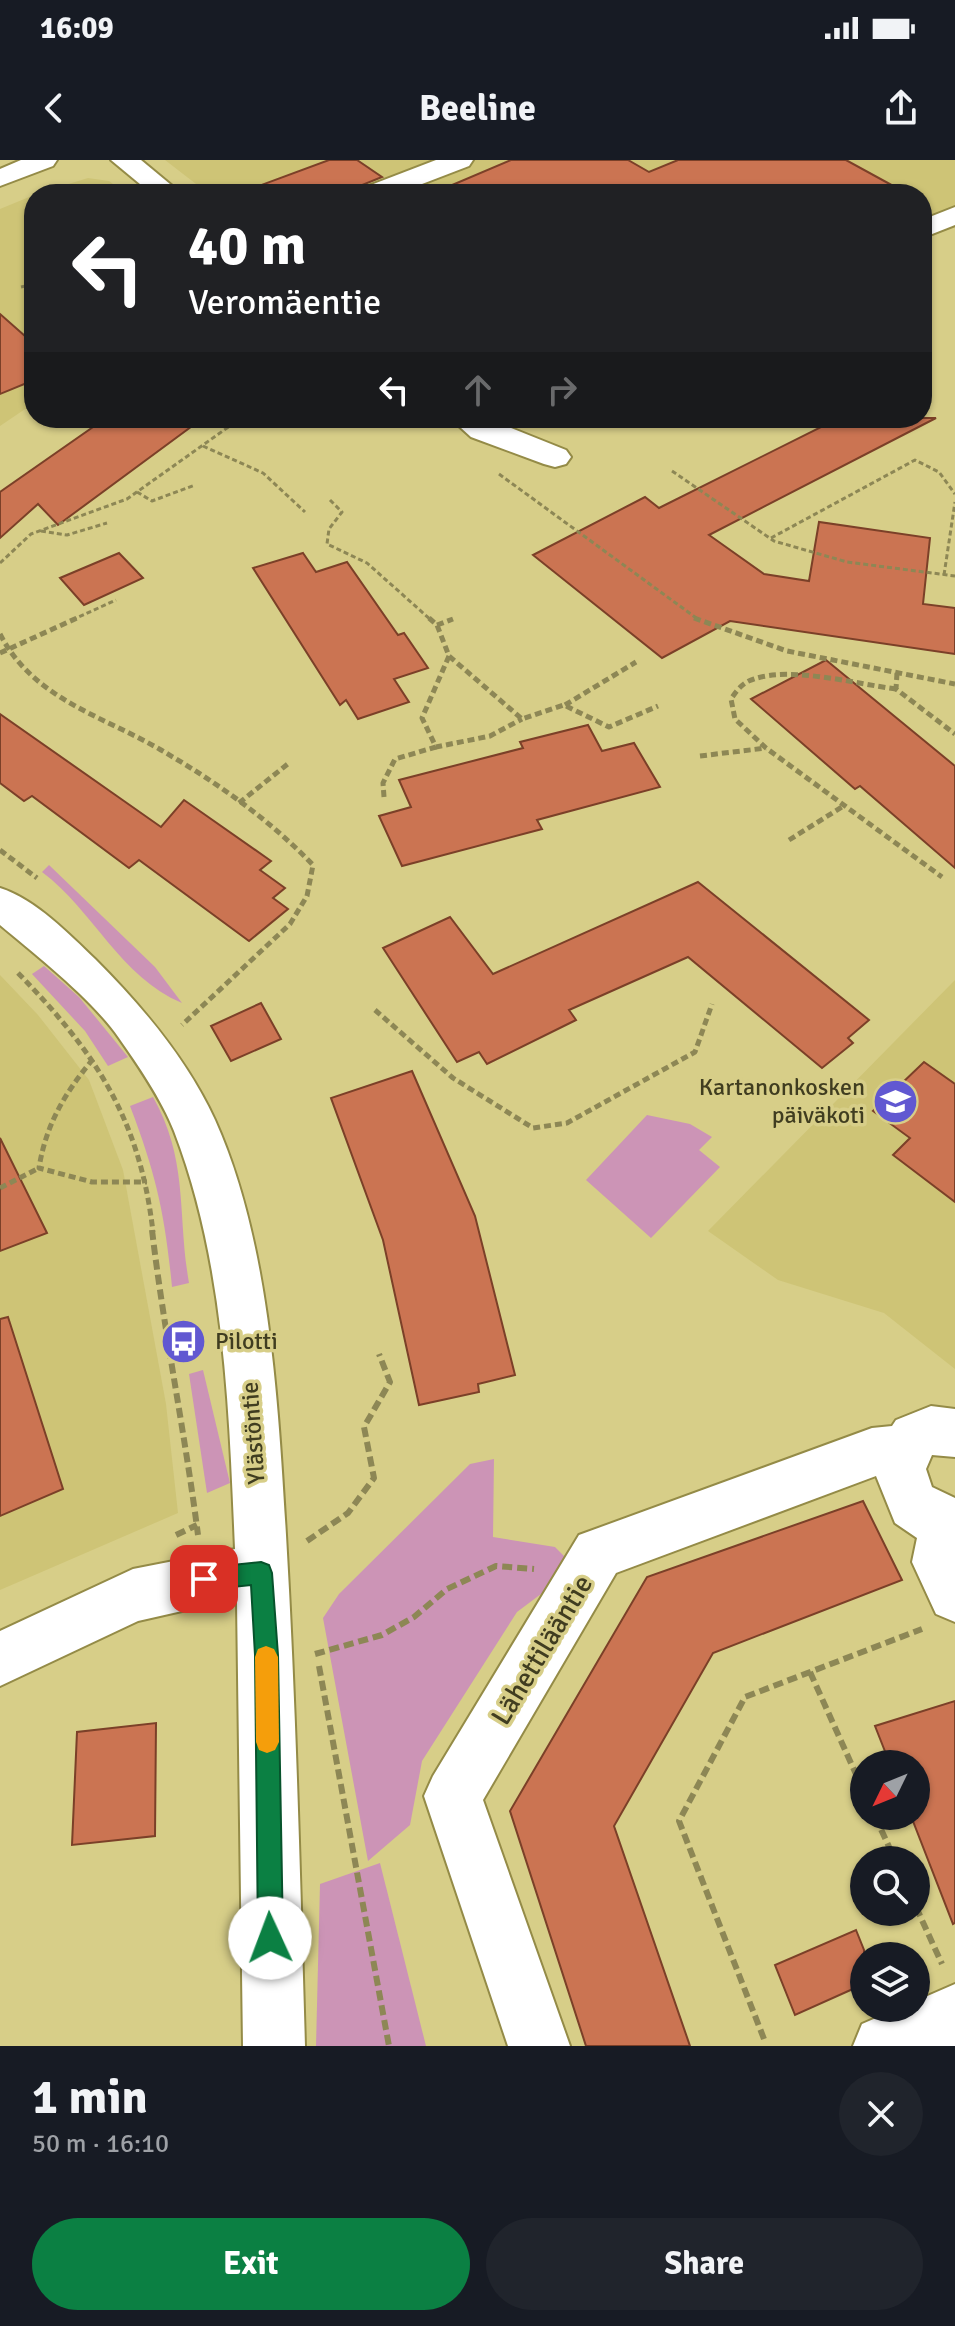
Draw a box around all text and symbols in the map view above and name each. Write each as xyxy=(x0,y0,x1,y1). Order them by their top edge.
text: 16:09 xyxy=(40,10,114,47)
icon: back xyxy=(32,86,76,130)
text: Beeline xyxy=(419,86,536,131)
icon: share xyxy=(879,86,923,130)
text: 40 m xyxy=(188,211,306,280)
icon: left xyxy=(56,216,160,320)
text: Veromäentie xyxy=(188,280,381,325)
icon: left xyxy=(372,368,416,412)
icon: ahead xyxy=(456,368,500,412)
icon: right xyxy=(540,368,584,412)
place label: Kartanonkosken päiväkoti xyxy=(699,1072,865,1130)
school or university icon: Kartanonkosken päiväkoti xyxy=(872,1077,920,1125)
bus stop icon: Pilotti xyxy=(160,1317,208,1365)
place label: Pilotti xyxy=(215,1326,278,1356)
street label: Ylästöntie xyxy=(234,1381,272,1485)
pin xyxy=(170,1545,238,1613)
icon: arrive xyxy=(182,1557,226,1601)
street label: Lähettilääntie xyxy=(484,1569,600,1731)
north arrow xyxy=(850,1750,930,1830)
map controls xyxy=(850,1750,930,2022)
button: search xyxy=(850,1846,930,1926)
position arrow xyxy=(228,1896,312,1980)
button: layers xyxy=(850,1942,930,2022)
text: 1 min xyxy=(32,2068,148,2127)
button: close xyxy=(839,2072,923,2156)
text: 50 m · 16:10 xyxy=(32,2128,169,2160)
button: Exit xyxy=(32,2218,470,2310)
button: Share xyxy=(486,2218,923,2310)

